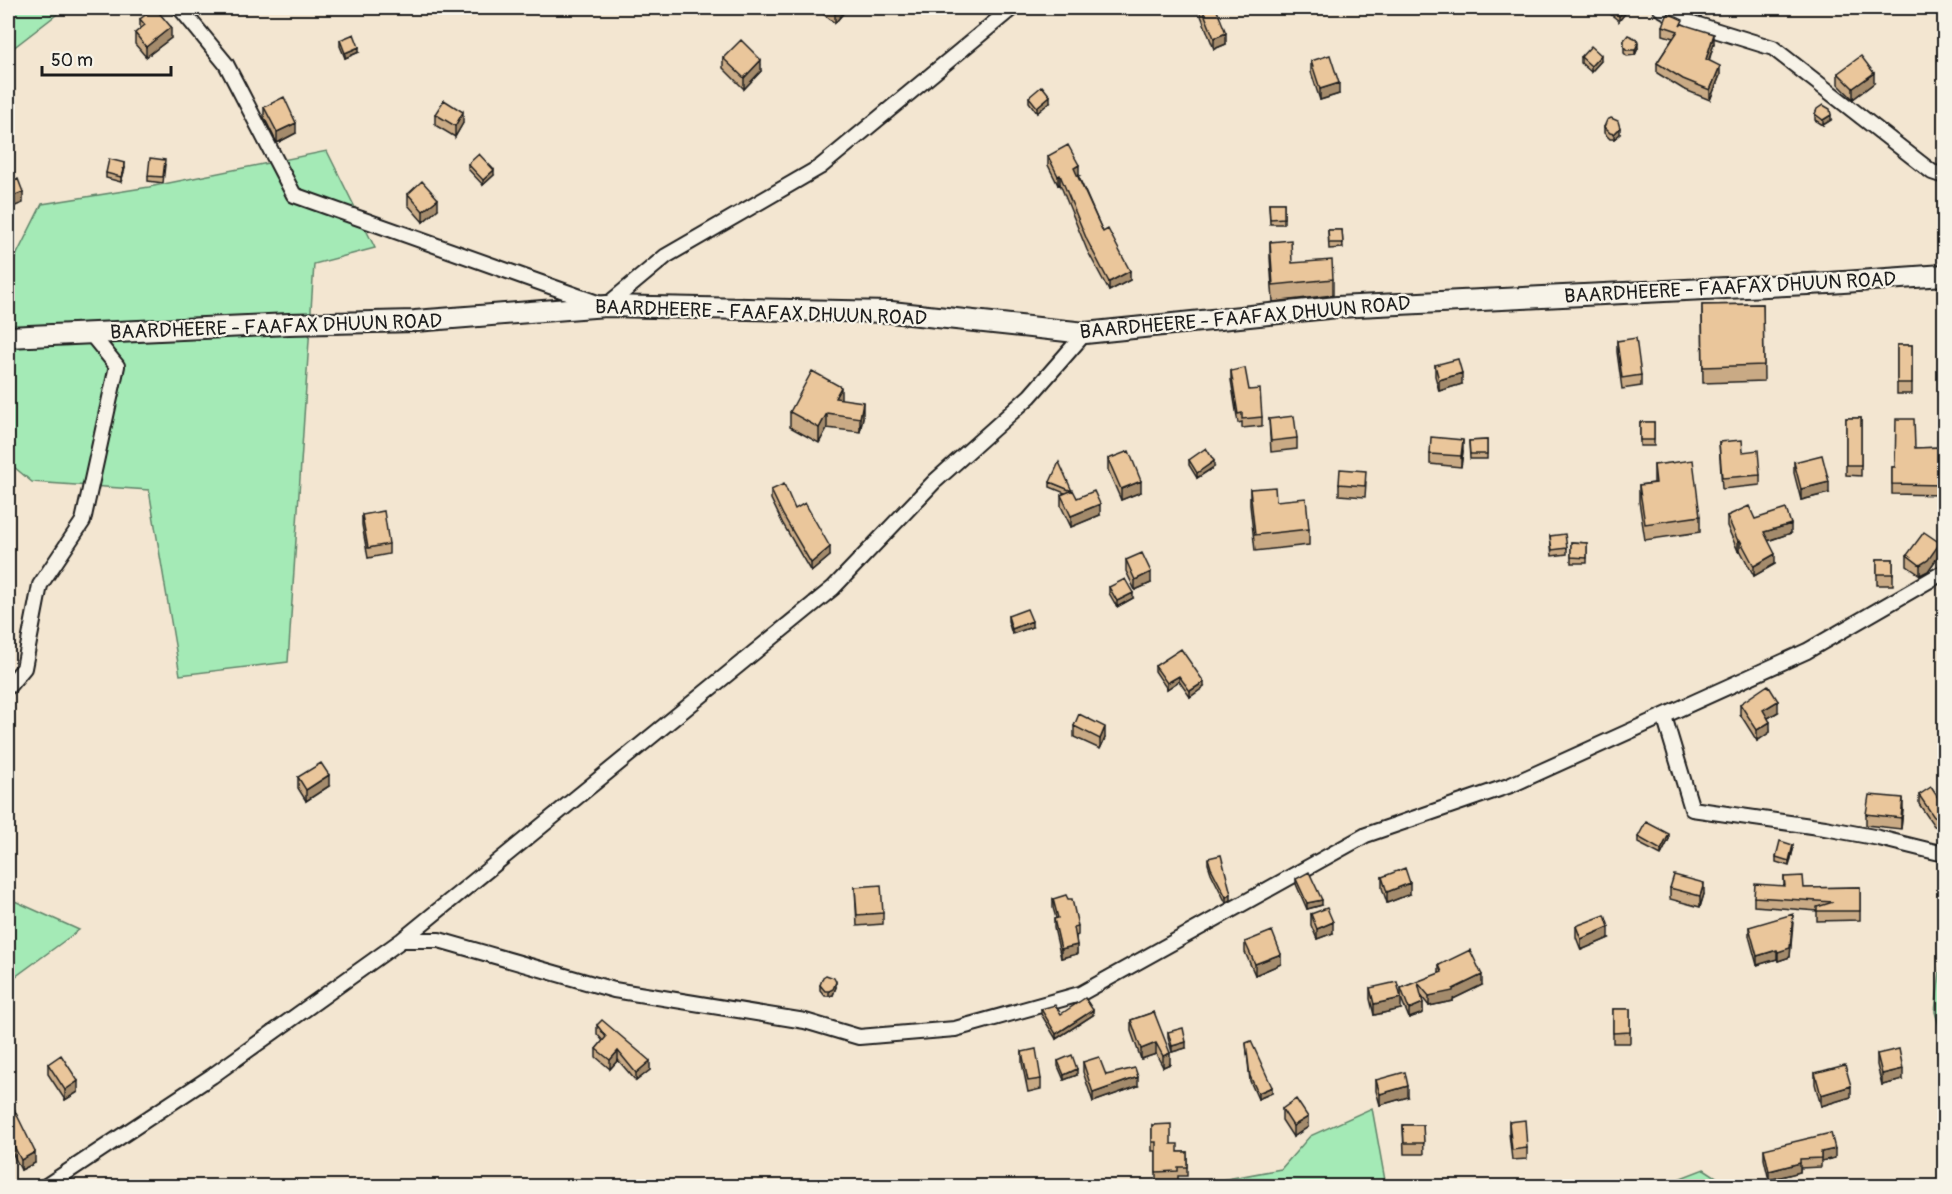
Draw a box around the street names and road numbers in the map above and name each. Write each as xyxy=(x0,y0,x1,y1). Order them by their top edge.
street label: BAARDHEERE - FAAFAX DHUUN ROAD xyxy=(1564,266,1896,309)
street label: BAARDHEERE - FAAFAX DHUUN ROAD xyxy=(1079,291,1412,344)
street label: BAARDHEERE - FAAFAX DHUUN ROAD xyxy=(595,294,927,331)
street label: BAARDHEERE - FAAFAX DHUUN ROAD xyxy=(110,308,442,345)

